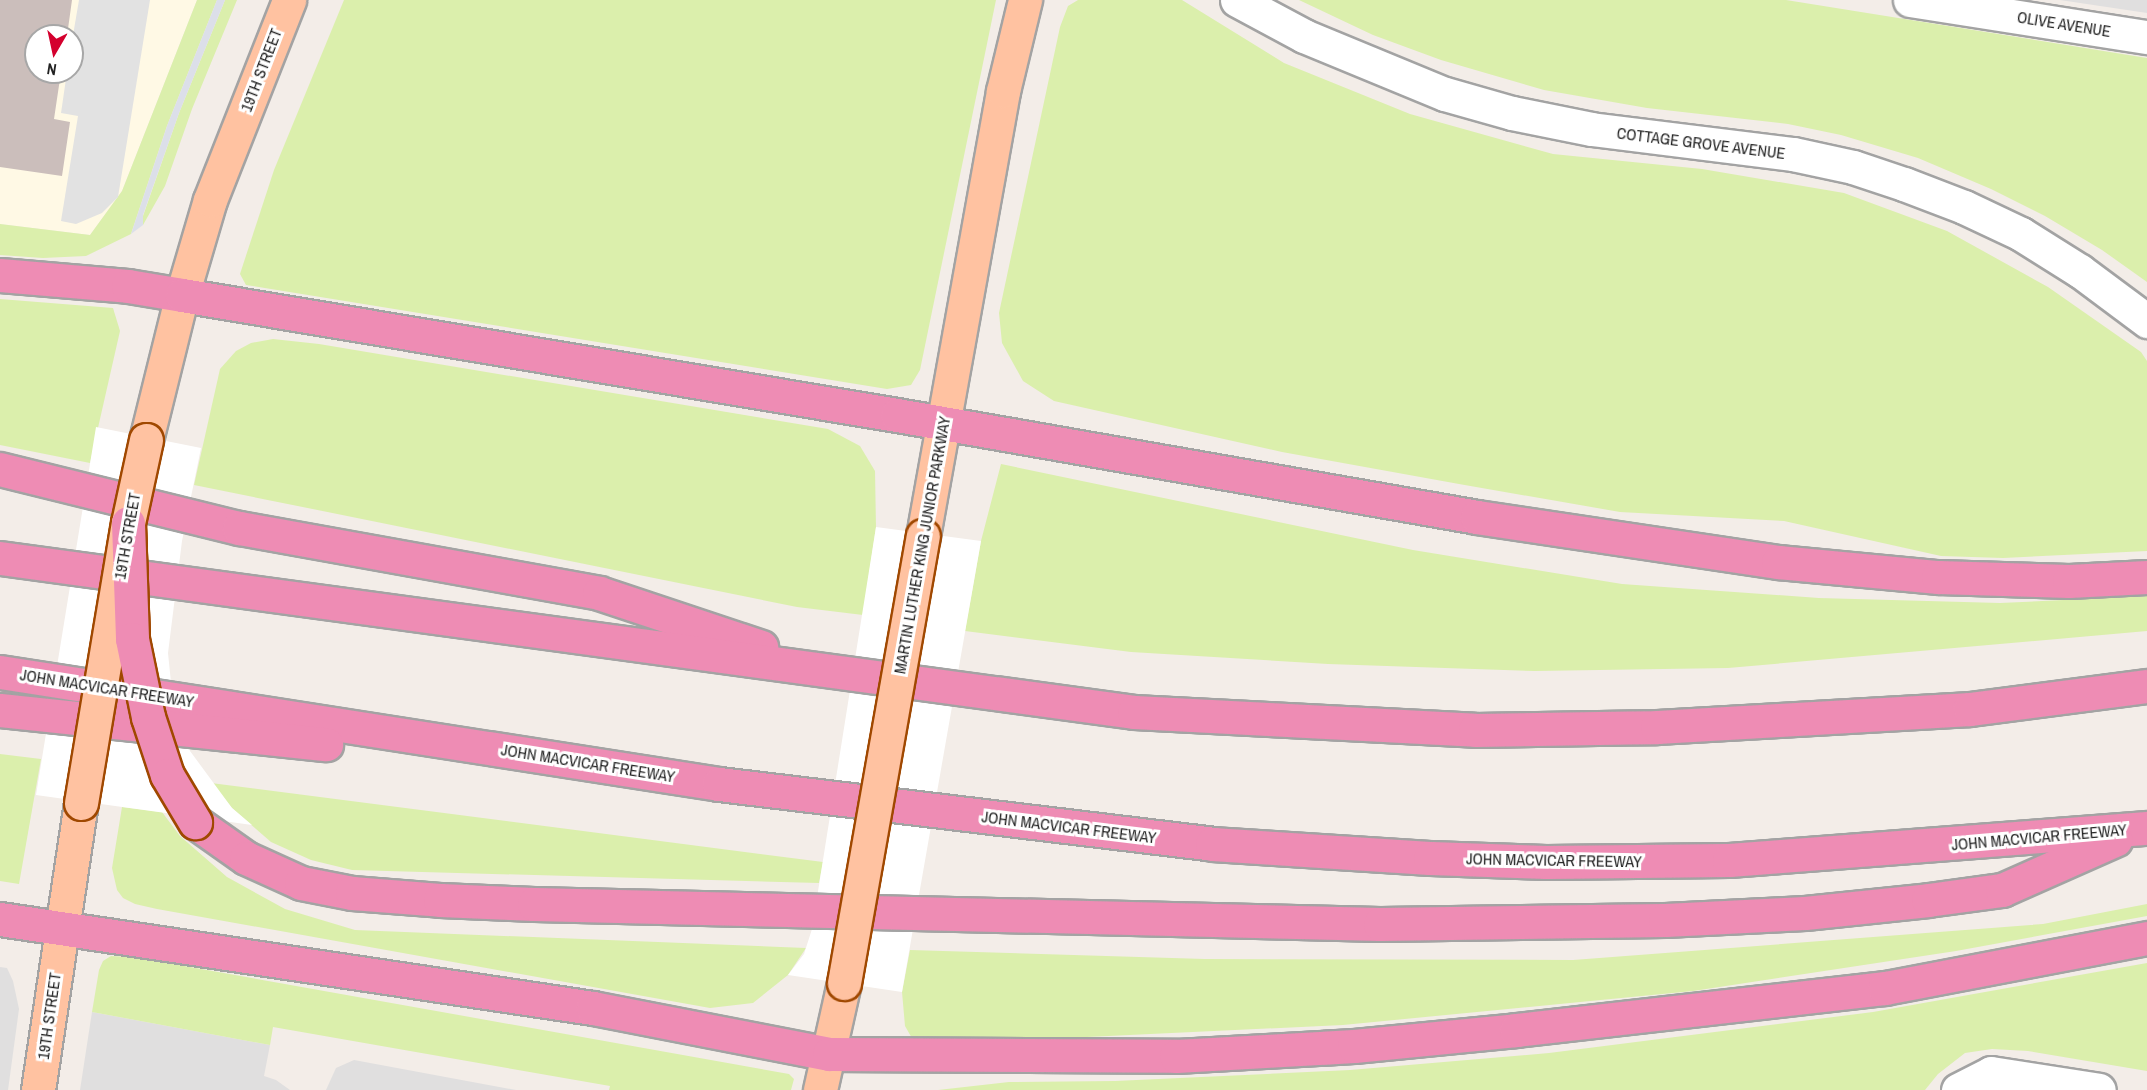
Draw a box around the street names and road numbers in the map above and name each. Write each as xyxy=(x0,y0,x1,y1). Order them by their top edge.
street label: OLIVE AVENUE xyxy=(2015,7,2113,41)
street label: 19TH STREET xyxy=(236,26,286,114)
street label: COTTAGE GROVE AVENUE xyxy=(1615,123,1787,163)
street label: MARTIN LUTHER KING JUNIOR PARKWAY xyxy=(890,415,954,675)
street label: 19TH STREET xyxy=(110,491,144,581)
street label: JOHN MACVICAR FREEWAY xyxy=(19,665,195,711)
street label: JOHN MACVICAR FREEWAY xyxy=(500,740,676,786)
street label: JOHN MACVICAR FREEWAY xyxy=(981,807,1157,847)
street label: JOHN MACVICAR FREEWAY xyxy=(1951,820,2127,854)
street label: JOHN MACVICAR FREEWAY xyxy=(1466,849,1642,871)
street label: 19TH STREET xyxy=(33,971,65,1061)

